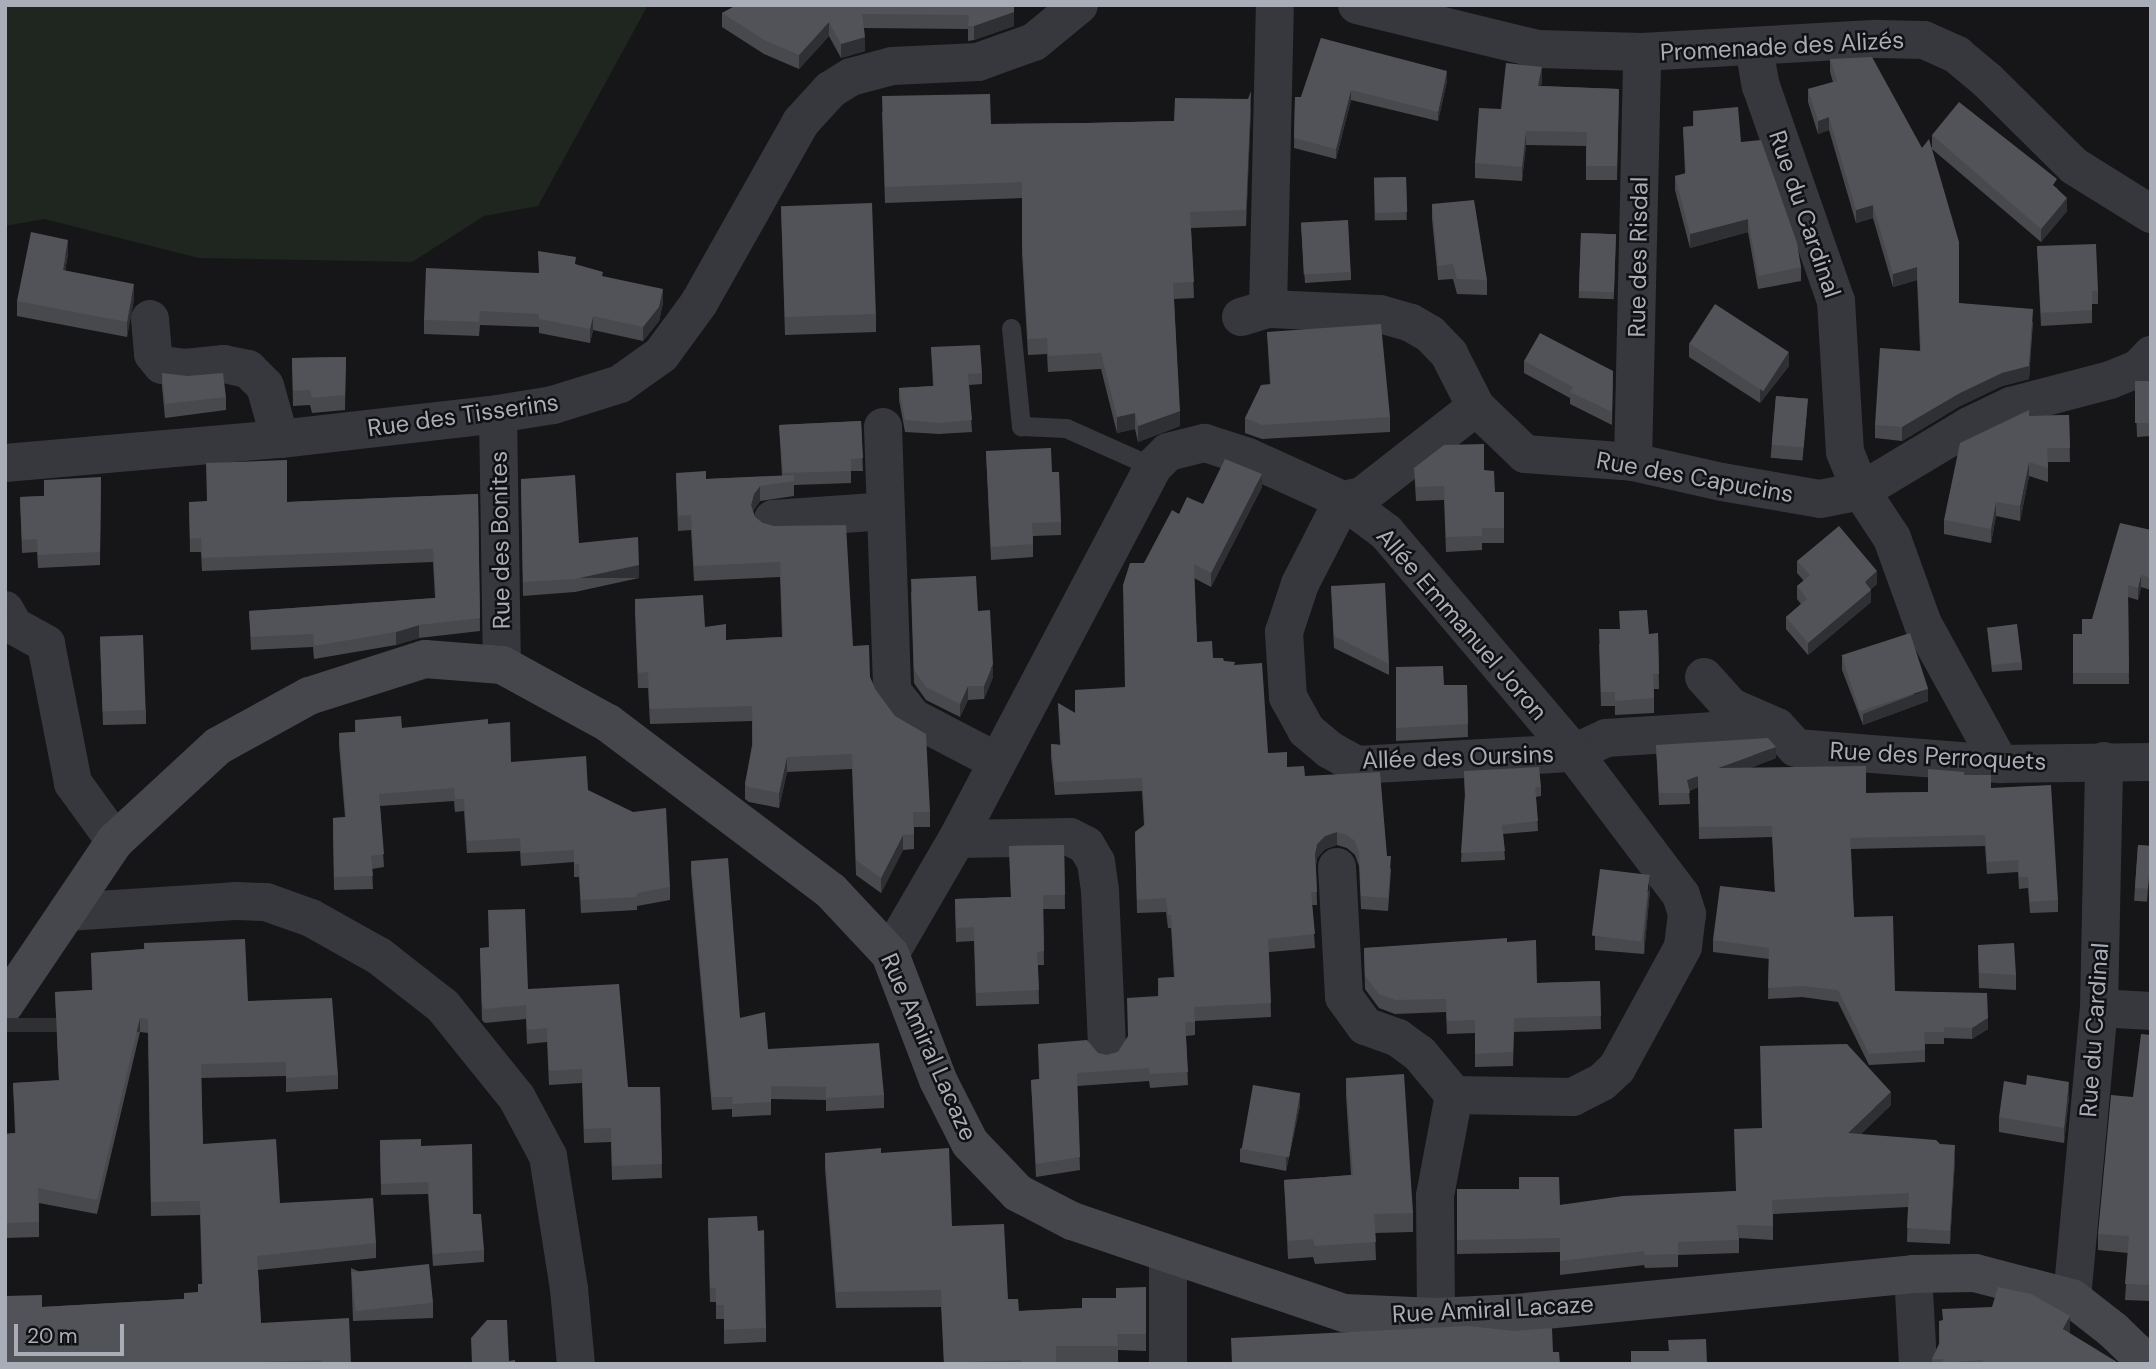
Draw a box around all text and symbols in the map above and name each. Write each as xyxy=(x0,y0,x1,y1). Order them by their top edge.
street label: Promenade des Alizés xyxy=(1659,25,1905,67)
street label: Rue du Cardinal xyxy=(1763,127,1847,301)
street label: Rue des Risdal xyxy=(1622,176,1654,338)
street label: Rue des Tisserins xyxy=(366,387,560,443)
street label: Rue des Capucins xyxy=(1594,445,1796,509)
street label: Rue des Bonites xyxy=(484,451,516,629)
street label: Allée Emmanuel Joron xyxy=(1371,522,1553,726)
street label: Rue des Perroquets xyxy=(1829,736,2047,776)
street label: Allée des Oursins xyxy=(1361,739,1555,775)
street label: Rue du Cardinal xyxy=(2074,942,2114,1118)
street label: Rue Amiral Lacaze xyxy=(875,949,983,1145)
street label: Rue Amiral Lacaze xyxy=(1391,1289,1595,1329)
scale bar xyxy=(18,1310,128,1354)
text: 20 m xyxy=(27,1322,78,1350)

